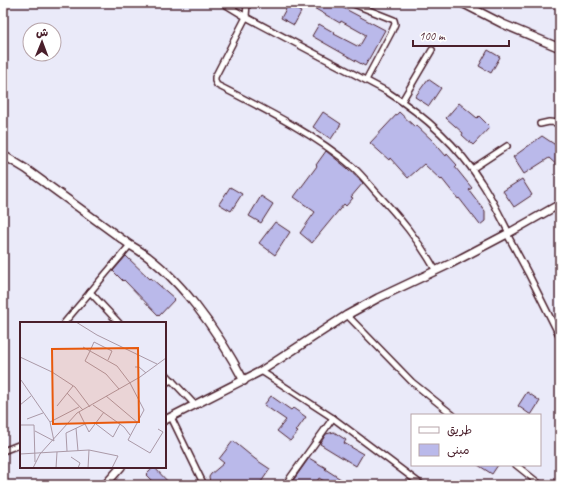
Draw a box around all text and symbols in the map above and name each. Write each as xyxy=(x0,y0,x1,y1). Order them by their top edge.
north arrow xyxy=(22,22,62,62)
scale bar xyxy=(413,22,509,48)
text: ش xyxy=(36,25,48,39)
text: 100 m xyxy=(419,28,446,44)
inset map xyxy=(20,322,166,468)
legend xyxy=(411,414,541,466)
text: طريق xyxy=(447,422,472,438)
text: مبنى xyxy=(447,442,470,458)

